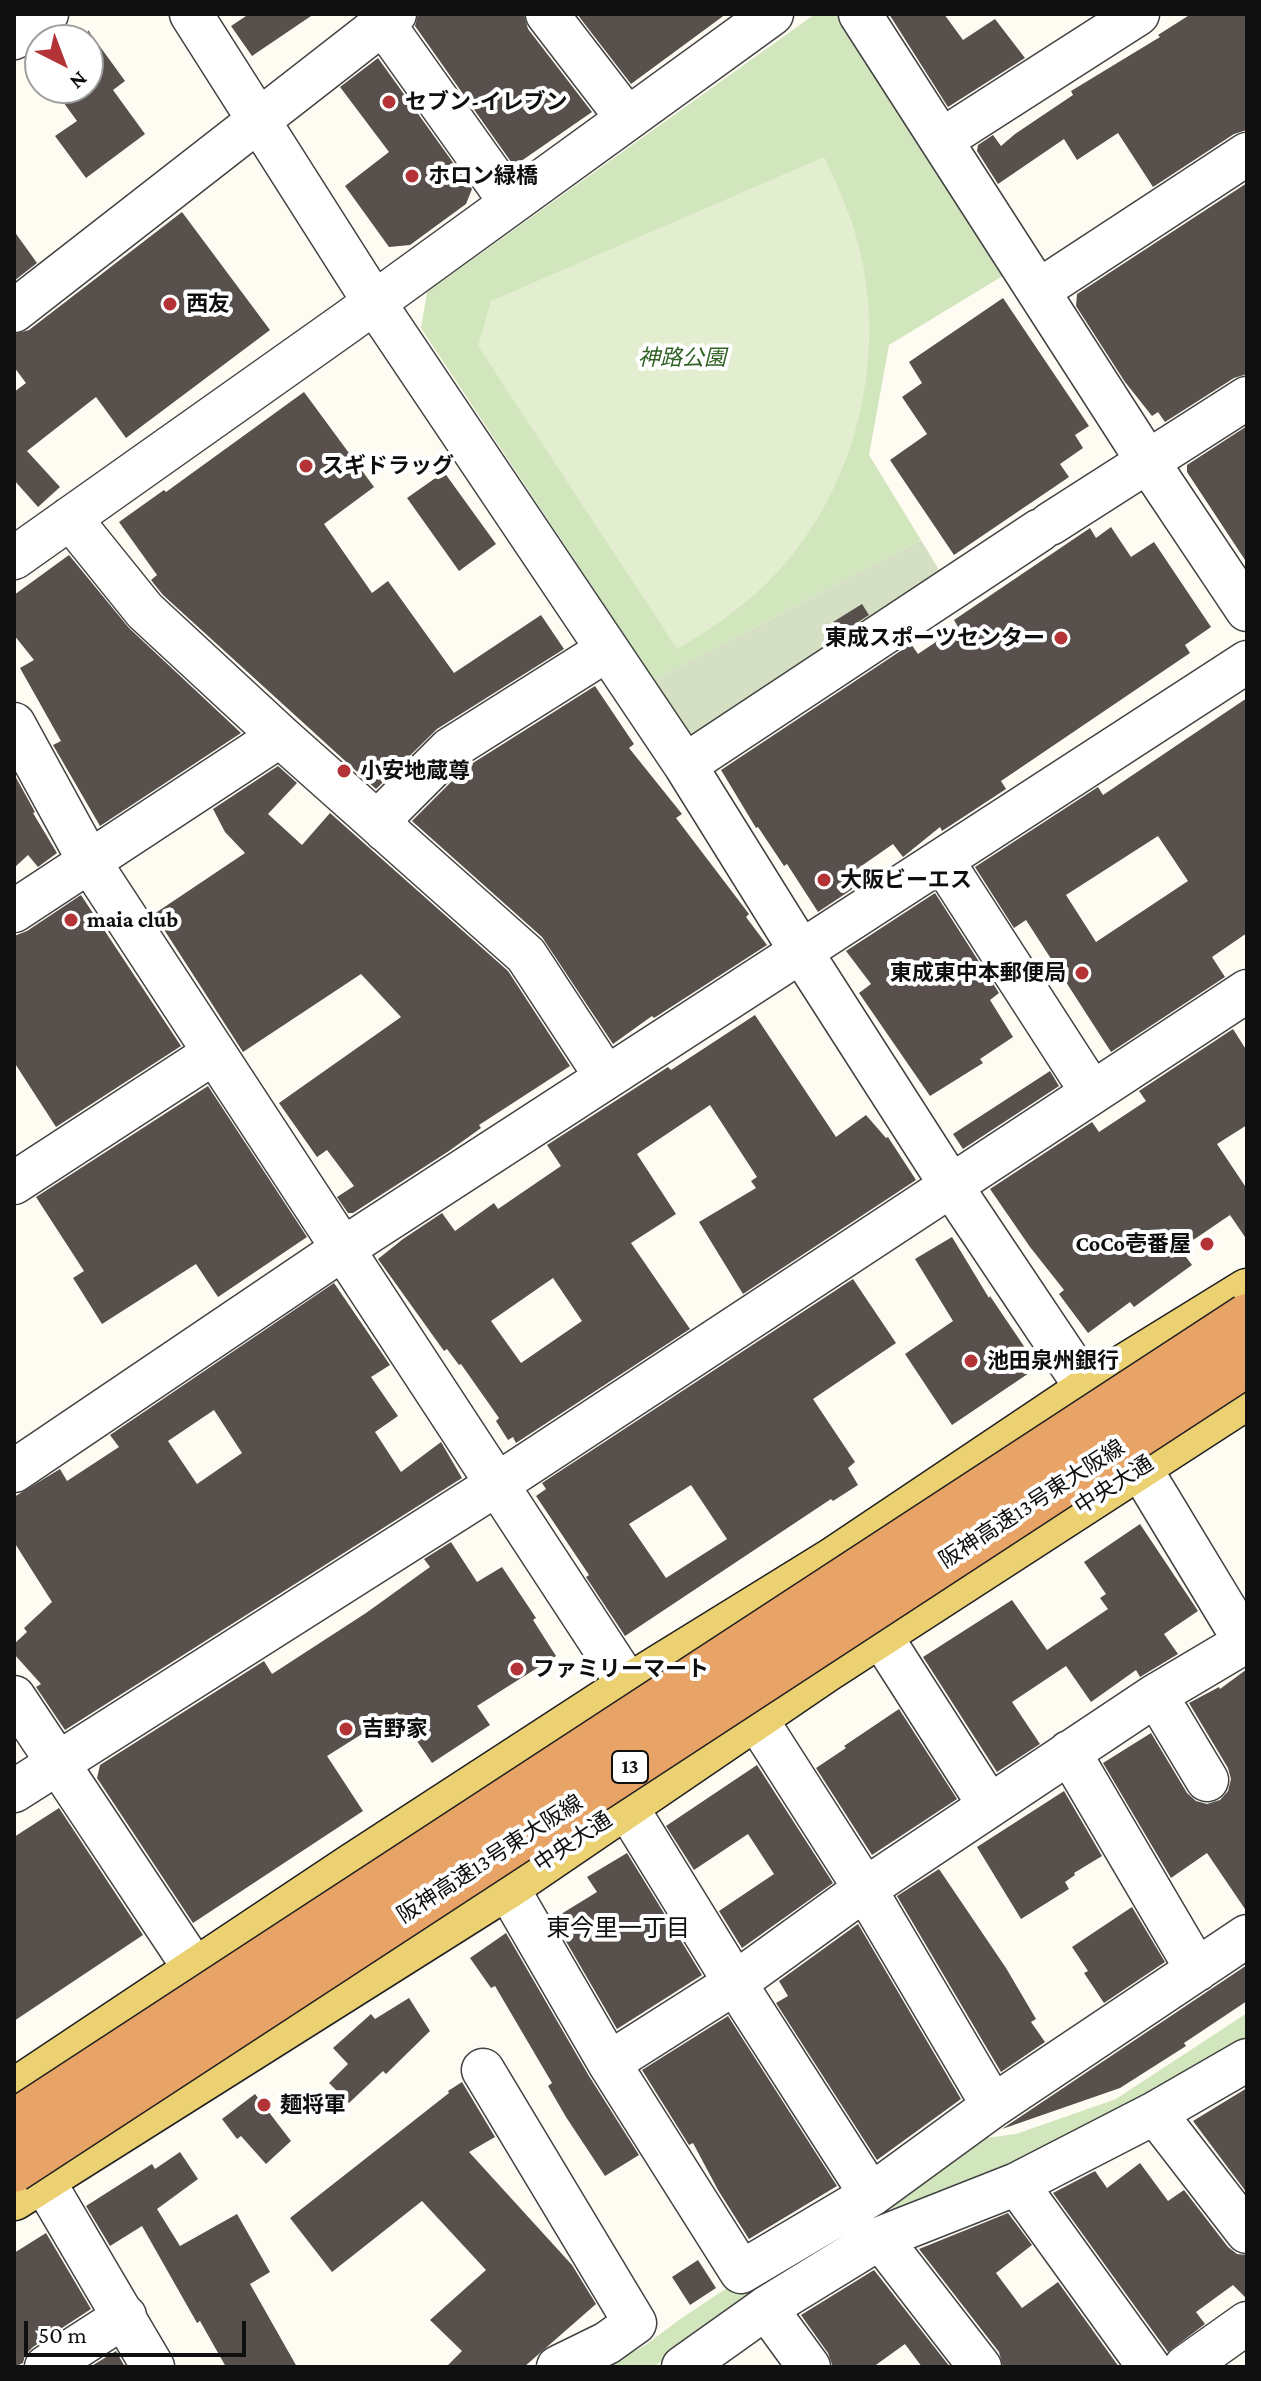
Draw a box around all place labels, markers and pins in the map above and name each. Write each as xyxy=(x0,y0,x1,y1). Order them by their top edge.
place label: セブン-イレブン xyxy=(405,89,567,115)
marker: セブン-イレブン xyxy=(380,93,398,111)
place label: ホロン緑橋 xyxy=(428,163,538,189)
marker: ホロン緑橋 xyxy=(403,167,421,185)
place label: 西友 xyxy=(186,291,230,317)
marker: 西友 xyxy=(161,295,179,313)
place label: スギドラッグ xyxy=(322,453,454,479)
marker: スギドラッグ xyxy=(297,457,315,475)
place label: 東成スポーツセンター xyxy=(825,625,1045,651)
marker: 東成スポーツセンター xyxy=(1052,629,1070,647)
place label: 小安地蔵尊 xyxy=(360,758,470,784)
marker: 小安地蔵尊 xyxy=(335,762,353,780)
place label: 大阪ビーエス xyxy=(840,867,972,893)
marker: 大阪ビーエス xyxy=(815,871,833,889)
place label: maia club xyxy=(87,907,178,933)
marker: maia club xyxy=(62,911,80,929)
place label: 東成東中本郵便局 xyxy=(890,960,1066,986)
marker: 東成東中本郵便局 xyxy=(1073,964,1091,982)
place label: CoCo壱番屋 xyxy=(1076,1231,1191,1257)
marker: CoCo壱番屋 xyxy=(1198,1235,1216,1253)
place label: 池田泉州銀行 xyxy=(987,1348,1119,1374)
marker: 池田泉州銀行 xyxy=(962,1352,980,1370)
place label: ファミリーマート xyxy=(533,1656,709,1682)
marker: ファミリーマート xyxy=(508,1660,526,1678)
place label: 吉野家 xyxy=(362,1716,428,1742)
marker: 吉野家 xyxy=(337,1720,355,1738)
place label: 麺将軍 xyxy=(280,2092,346,2118)
marker: 麺将軍 xyxy=(255,2096,273,2114)

